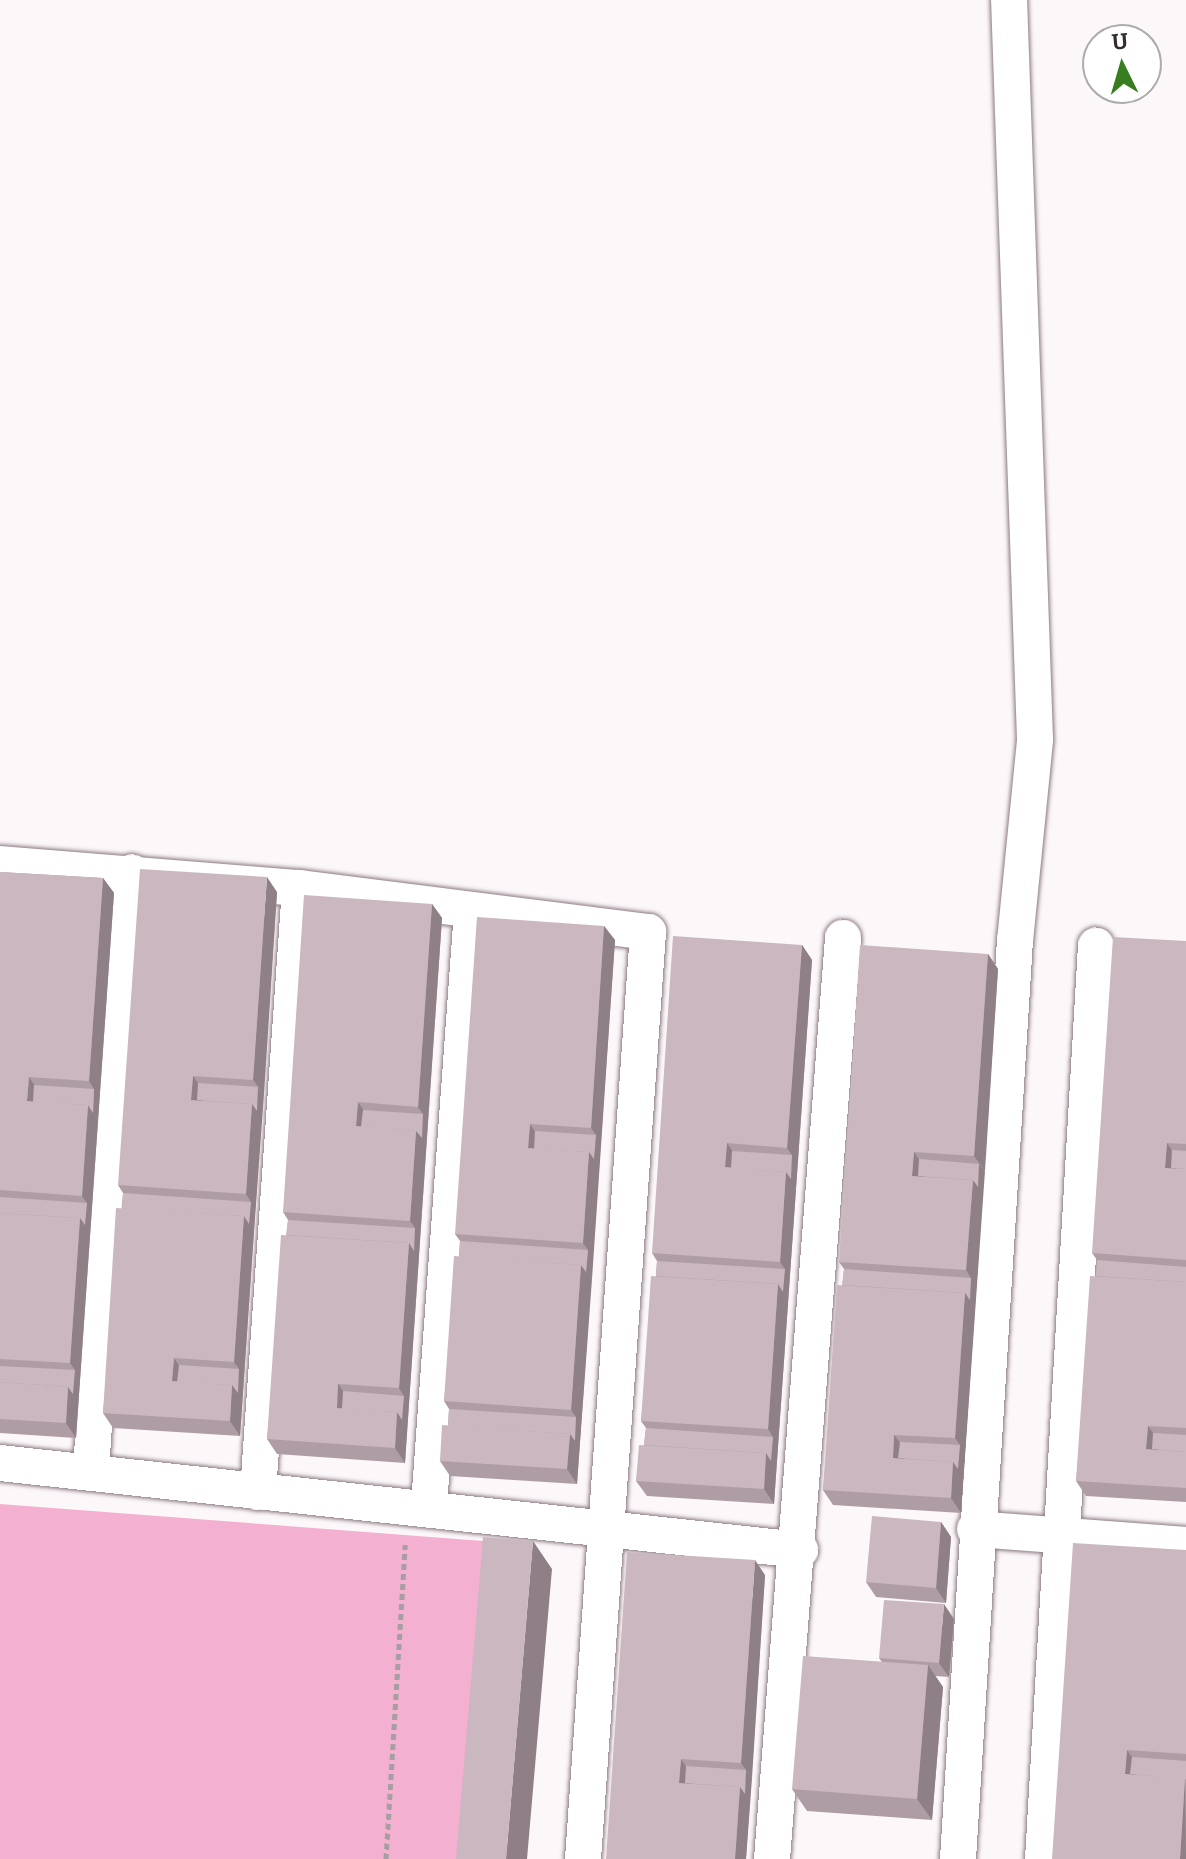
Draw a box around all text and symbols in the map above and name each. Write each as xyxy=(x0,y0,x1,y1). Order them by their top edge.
north arrow xyxy=(1082,24,1162,104)
text: U xyxy=(1111,27,1129,56)

